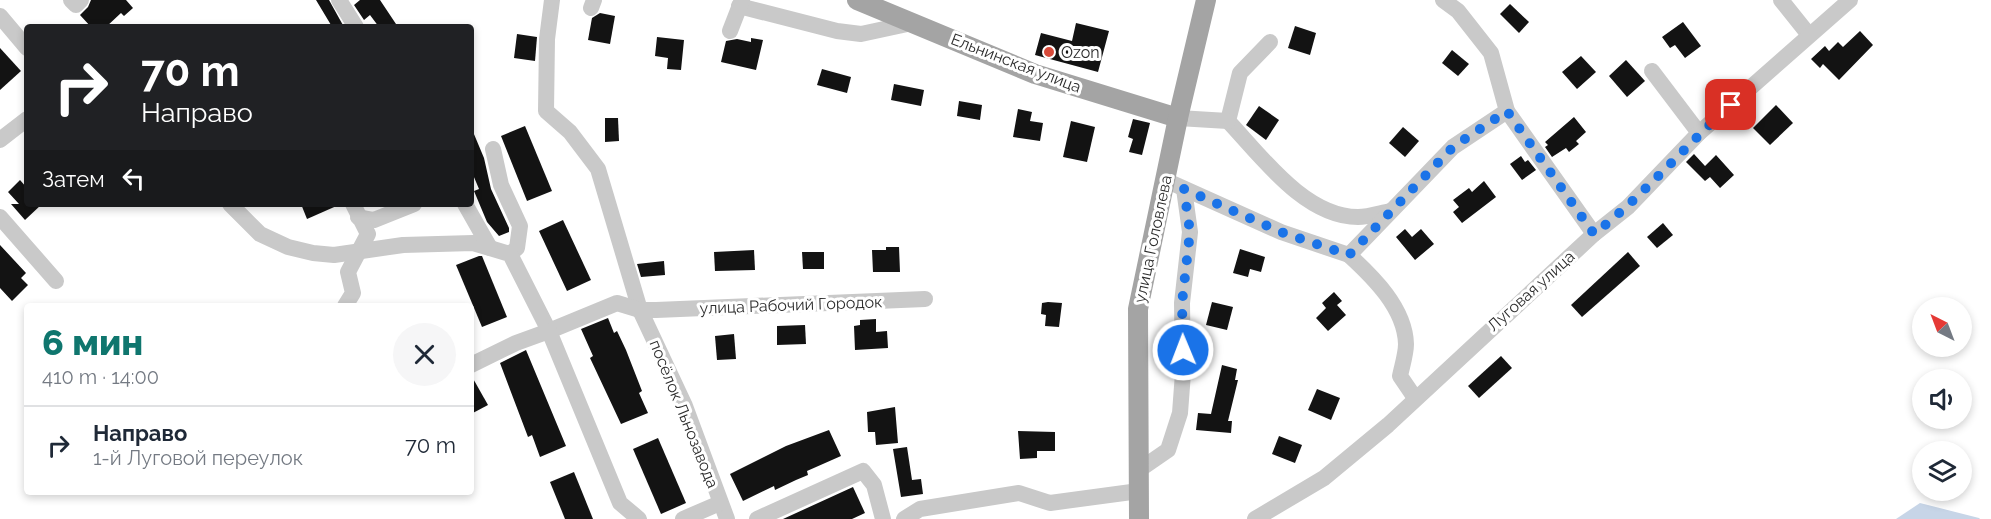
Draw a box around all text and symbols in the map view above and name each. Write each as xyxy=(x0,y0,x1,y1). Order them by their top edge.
street label: Ельнинская улица xyxy=(948,29,1084,97)
place label: Ozon xyxy=(1061,43,1100,62)
marker: Ozon xyxy=(1042,45,1056,59)
text: 70 m xyxy=(141,47,240,96)
icon: right xyxy=(42,48,120,126)
pin xyxy=(1705,79,1756,130)
icon: arrive xyxy=(1714,88,1747,121)
text: Направо xyxy=(141,97,253,128)
icon: left xyxy=(117,162,150,195)
text: Затем xyxy=(42,166,105,192)
street label: улица Головлева xyxy=(1130,173,1176,305)
street label: Луговая улица xyxy=(1483,247,1579,335)
street label: улица Рабочий Городок xyxy=(699,292,883,318)
north arrow xyxy=(1912,297,1972,357)
map controls xyxy=(1912,297,1972,501)
position arrow xyxy=(1151,318,1215,382)
text: 6 мин xyxy=(42,321,143,363)
button: close xyxy=(393,323,456,386)
street label: посёлок Льнозавода xyxy=(646,337,722,491)
text: 410 m · 14:00 xyxy=(42,365,159,389)
button: sound xyxy=(1912,369,1972,429)
text: Направо xyxy=(93,420,187,446)
icon: right xyxy=(42,429,75,462)
text: 70 m xyxy=(405,432,456,458)
button: layers xyxy=(1912,441,1972,501)
text: 1-й Луговой переулок xyxy=(93,446,303,470)

